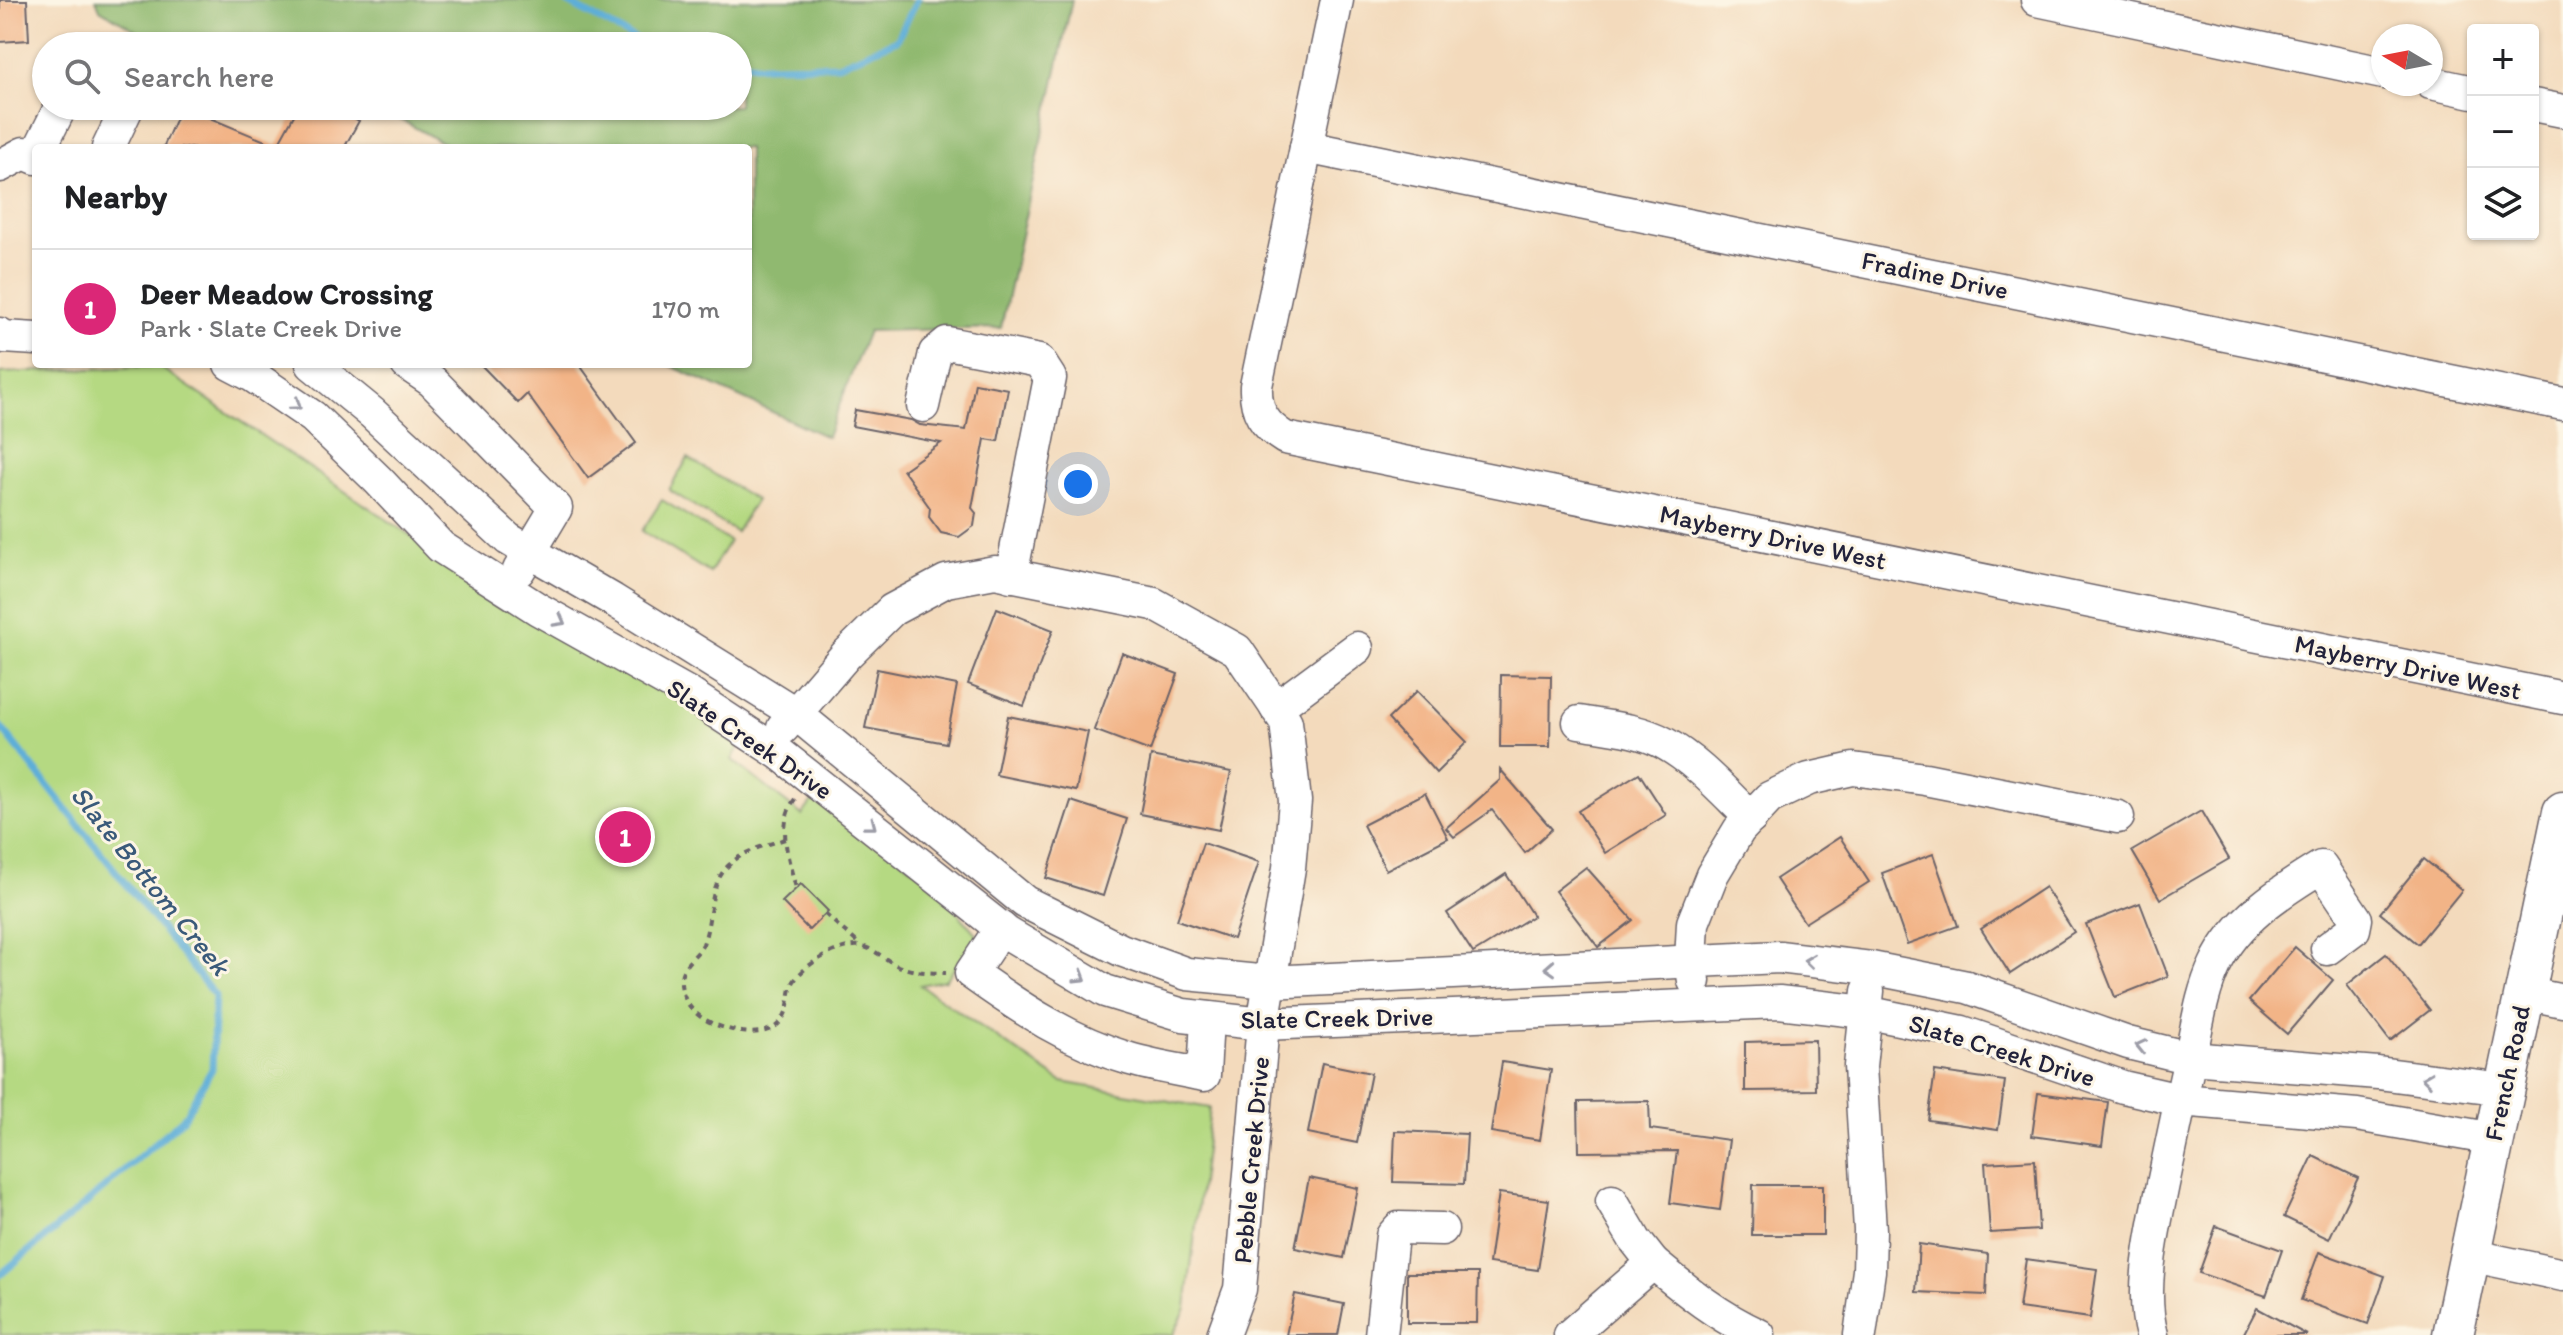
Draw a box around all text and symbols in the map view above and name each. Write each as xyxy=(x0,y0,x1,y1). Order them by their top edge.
north arrow xyxy=(2371,24,2443,96)
map controls xyxy=(2467,24,2539,240)
button: + xyxy=(2467,24,2539,96)
search box xyxy=(32,32,752,120)
icon: search xyxy=(60,54,104,98)
text: Search here xyxy=(124,58,274,95)
button: − xyxy=(2467,96,2539,168)
button: layers xyxy=(2467,168,2539,240)
text: Nearby xyxy=(64,176,167,217)
street label: Fradine Drive xyxy=(1859,244,2011,306)
text: Deer Meadow Crossing xyxy=(140,275,433,312)
text: 1 xyxy=(84,293,96,325)
text: 170 m xyxy=(651,293,720,325)
text: Park · Slate Creek Drive xyxy=(140,312,402,344)
one-way arrow xyxy=(287,395,301,410)
your location xyxy=(1058,464,1098,504)
street label: Mayberry Drive West xyxy=(1657,497,1890,577)
one-way arrow xyxy=(552,612,566,627)
street label: Mayberry Drive West xyxy=(2292,627,2525,707)
street label: Slate Creek Drive xyxy=(661,672,839,806)
water label: Slate Bottom Creek xyxy=(64,778,239,983)
pin: 1 xyxy=(599,807,651,867)
one-way arrow xyxy=(862,815,877,829)
one-way arrow xyxy=(1802,952,1815,969)
one-way arrow xyxy=(1543,959,1556,976)
one-way arrow xyxy=(1072,967,1087,982)
street label: Slate Creek Drive xyxy=(1240,1000,1434,1036)
street label: French Road xyxy=(2477,1002,2537,1144)
street label: Slate Creek Drive xyxy=(1905,1006,2099,1094)
one-way arrow xyxy=(2135,1038,2148,1055)
street label: Pebble Creek Drive xyxy=(1226,1055,1276,1265)
one-way arrow xyxy=(2420,1071,2433,1088)

